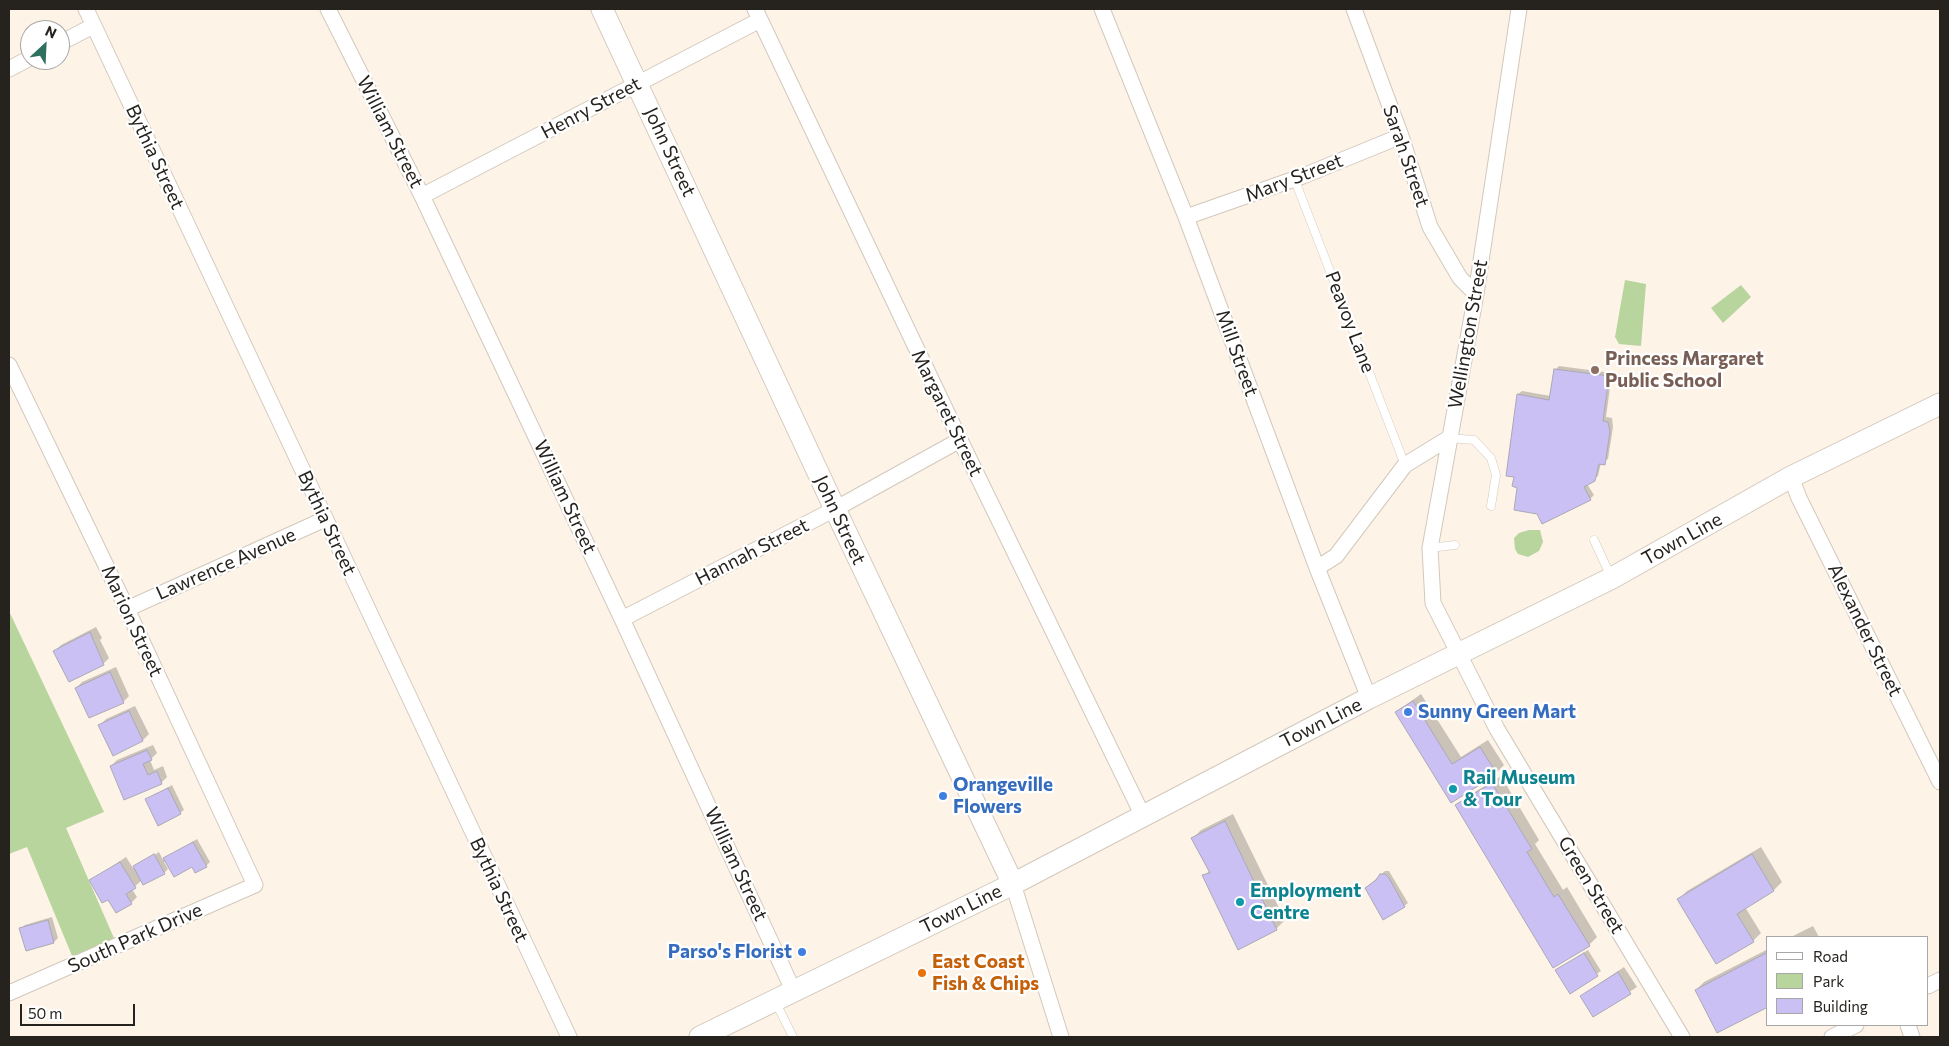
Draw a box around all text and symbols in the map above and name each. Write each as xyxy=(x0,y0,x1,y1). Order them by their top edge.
north arrow xyxy=(20,20,70,70)
text: N xyxy=(43,22,59,42)
street label: William Street xyxy=(352,72,428,192)
street label: Henry Street xyxy=(537,72,645,144)
street label: Bythia Street xyxy=(121,101,189,213)
street label: Sarah Street xyxy=(1378,102,1434,210)
street label: John Street xyxy=(639,104,701,200)
street label: Mary Street xyxy=(1242,149,1346,207)
street label: Wellington Street xyxy=(1444,258,1492,410)
street label: Peavoy Lane xyxy=(1320,268,1380,376)
street label: Mill Street xyxy=(1211,307,1263,399)
street label: Margaret Street xyxy=(907,346,987,480)
place label: Princess Margaret Public School xyxy=(1605,348,1764,392)
marker: Princess Margaret Public School xyxy=(1589,364,1601,376)
street label: William Street xyxy=(529,437,601,557)
street label: Bythia Street xyxy=(293,467,361,579)
street label: John Street xyxy=(809,472,871,568)
street label: Town Line xyxy=(1638,508,1726,570)
street label: Hannah Street xyxy=(692,514,812,590)
street label: Lawrence Avenue xyxy=(153,523,299,605)
street label: Alexander Street xyxy=(1823,560,1907,700)
street label: Marion Street xyxy=(96,562,168,680)
street label: Town Line xyxy=(1277,693,1365,753)
place label: Sunny Green Mart xyxy=(1418,701,1576,723)
marker: Sunny Green Mart xyxy=(1402,706,1414,718)
place label: Rail Museum & Tour xyxy=(1463,767,1575,811)
place label: Orangeville Flowers xyxy=(953,774,1053,818)
marker: Rail Museum & Tour xyxy=(1447,783,1459,795)
marker: Orangeville Flowers xyxy=(937,790,949,802)
street label: William Street xyxy=(700,804,772,924)
street label: Green Street xyxy=(1553,832,1629,938)
street label: Bythia Street xyxy=(465,834,533,946)
street label: Town Line xyxy=(916,879,1006,939)
place label: Employment Centre xyxy=(1250,880,1361,924)
marker: Employment Centre xyxy=(1234,896,1246,908)
street label: South Park Drive xyxy=(64,898,206,978)
legend xyxy=(1766,936,1929,1026)
place label: Parso's Florist xyxy=(668,941,792,963)
marker: Parso's Florist xyxy=(796,946,808,958)
text: Road xyxy=(1813,947,1848,965)
place label: East Coast Fish & Chips xyxy=(932,951,1039,995)
marker: East Coast Fish & Chips xyxy=(916,967,928,979)
text: Park xyxy=(1813,972,1844,990)
scale bar xyxy=(22,994,138,1026)
text: Building xyxy=(1813,997,1868,1015)
text: 50 m xyxy=(28,1004,62,1022)

